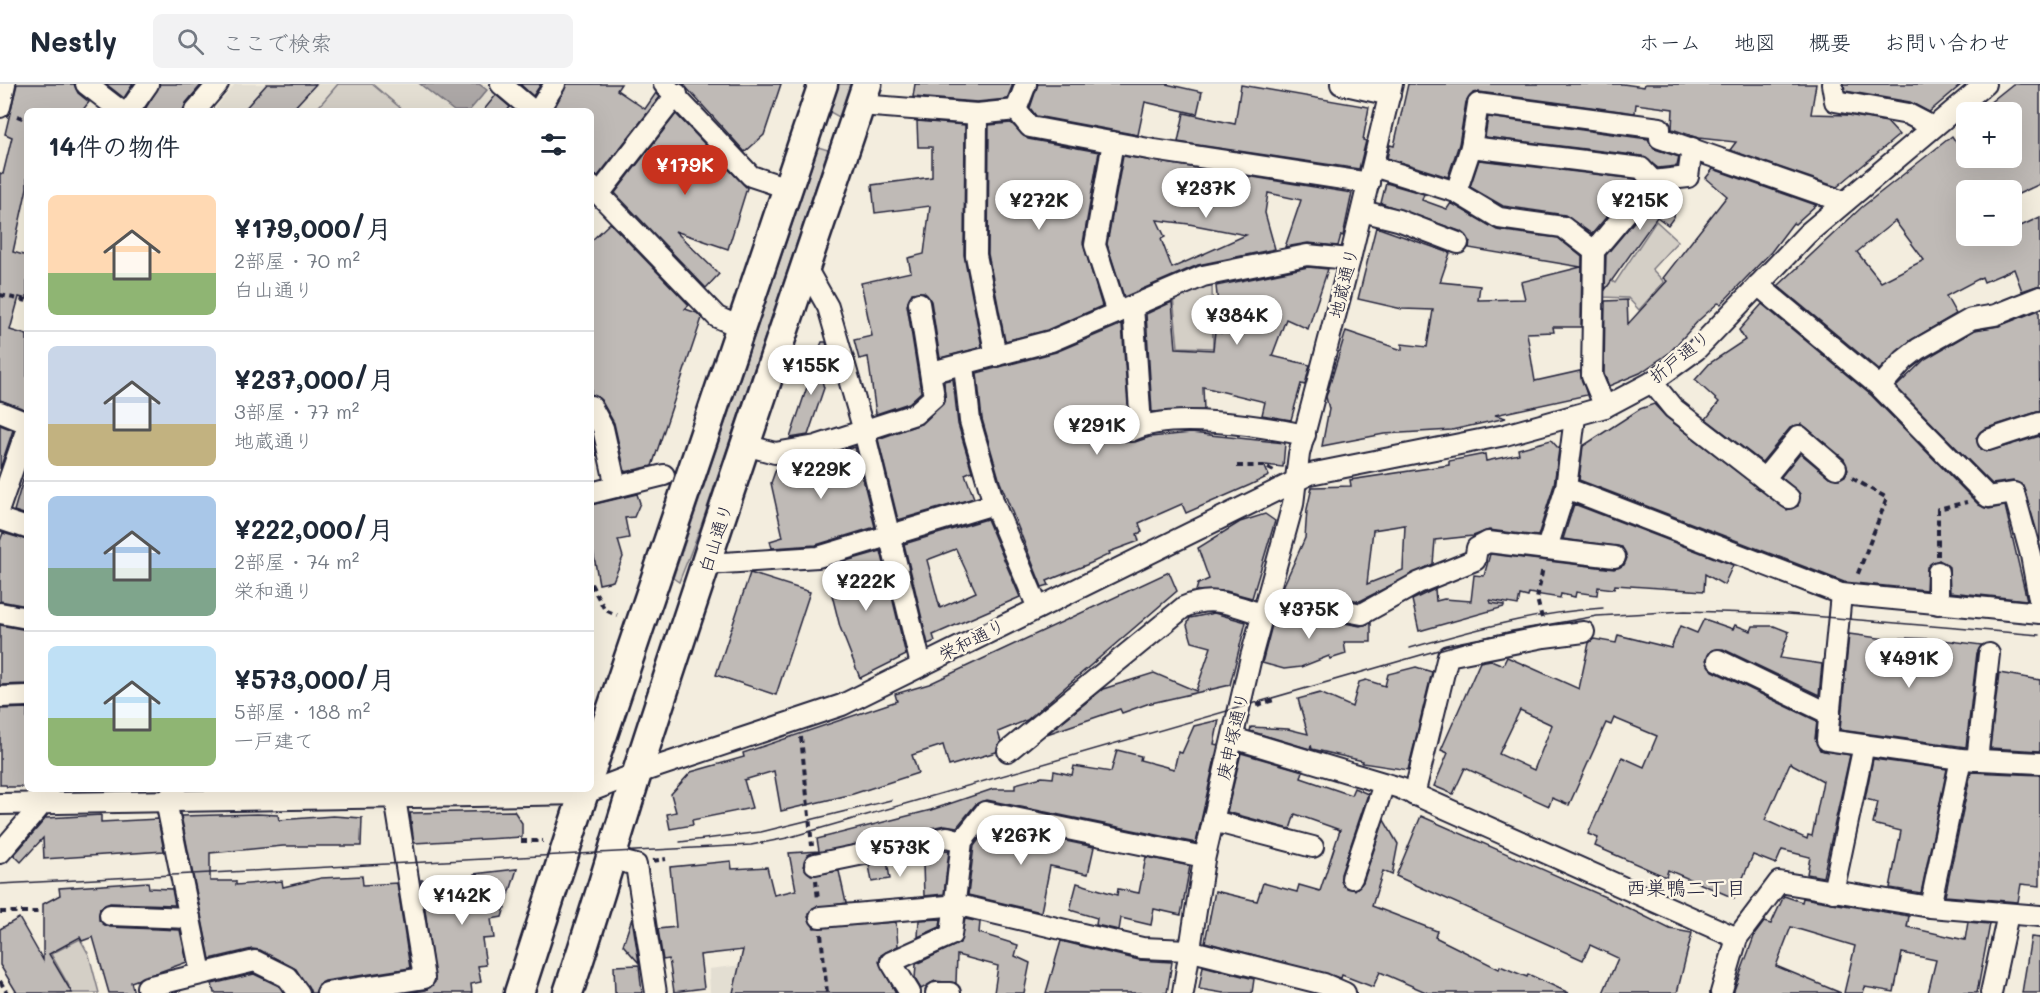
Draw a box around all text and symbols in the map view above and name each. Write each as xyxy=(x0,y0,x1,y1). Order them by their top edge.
search box xyxy=(153,14,573,68)
text: Nestly xyxy=(30,23,117,59)
icon: search xyxy=(174,25,207,58)
text: ここで検索 xyxy=(222,28,332,57)
text: ホーム xyxy=(1639,28,1701,55)
text: 地図 xyxy=(1734,28,1776,55)
text: 概要 xyxy=(1809,28,1851,55)
text: お問い合わせ xyxy=(1884,28,2010,55)
map controls xyxy=(1956,102,2022,246)
button: + xyxy=(1956,102,2022,168)
icon: filters xyxy=(537,128,570,161)
text: 14件の物件 xyxy=(48,129,180,163)
pin: ¥179K xyxy=(643,145,727,196)
text: ¥179K xyxy=(656,151,714,177)
pin: ¥237K xyxy=(1164,168,1248,219)
text: ¥237K xyxy=(1176,174,1236,200)
pin: ¥272K xyxy=(997,180,1081,231)
pin: ¥215K xyxy=(1598,180,1682,231)
button: − xyxy=(1956,180,2022,246)
text: ¥272K xyxy=(1009,186,1069,212)
text: ¥215K xyxy=(1611,186,1669,212)
text: ¥179,000/月 xyxy=(234,211,392,245)
icon: home xyxy=(96,219,168,291)
street label: 地蔵通り xyxy=(1323,245,1363,321)
text: 2部屋 · 70 m² xyxy=(234,247,360,273)
text: 白山通り xyxy=(234,276,314,302)
pin: ¥384K xyxy=(1195,295,1279,346)
text: ¥384K xyxy=(1205,301,1269,327)
street label: 折戸通り xyxy=(1644,324,1715,388)
pin: ¥155K xyxy=(769,345,853,396)
text: ¥155K xyxy=(782,351,840,377)
text: ¥237,000/月 xyxy=(234,362,395,396)
icon: home xyxy=(96,370,168,442)
text: 3部屋 · 77 m² xyxy=(234,398,359,424)
pin: ¥291K xyxy=(1055,405,1139,456)
text: ¥291K xyxy=(1068,411,1126,437)
text: 地蔵通り xyxy=(234,427,314,453)
pin: ¥229K xyxy=(779,449,863,500)
text: ¥229K xyxy=(791,455,851,481)
street label: 白山通り xyxy=(693,500,738,576)
text: ¥222,000/月 xyxy=(234,512,394,546)
icon: home xyxy=(96,520,168,592)
text: 2部屋 · 74 m² xyxy=(234,548,359,574)
pin: ¥222K xyxy=(824,561,908,612)
text: ¥222K xyxy=(836,567,896,593)
text: 栄和通り xyxy=(234,577,314,603)
pin: ¥375K xyxy=(1267,589,1351,640)
text: ¥375K xyxy=(1278,595,1340,621)
street label: 栄和通り xyxy=(934,613,1009,666)
pin: ¥491K xyxy=(1867,638,1951,689)
text: ¥491K xyxy=(1879,644,1939,670)
text: ¥573,000/月 xyxy=(234,662,396,696)
icon: home xyxy=(96,670,168,742)
street label: 庚申塚通り xyxy=(1210,689,1254,782)
text: 5部屋 · 188 m² xyxy=(234,698,370,724)
text: 一戸建て xyxy=(234,727,314,753)
pin: ¥267K xyxy=(979,815,1063,866)
text: ¥267K xyxy=(991,821,1051,847)
pin: ¥573K xyxy=(858,827,942,878)
text: ¥573K xyxy=(869,833,931,859)
district label: 西巣鴨二丁目 xyxy=(1626,874,1746,900)
pin: ¥142K xyxy=(420,875,504,926)
text: ¥142K xyxy=(433,881,491,907)

